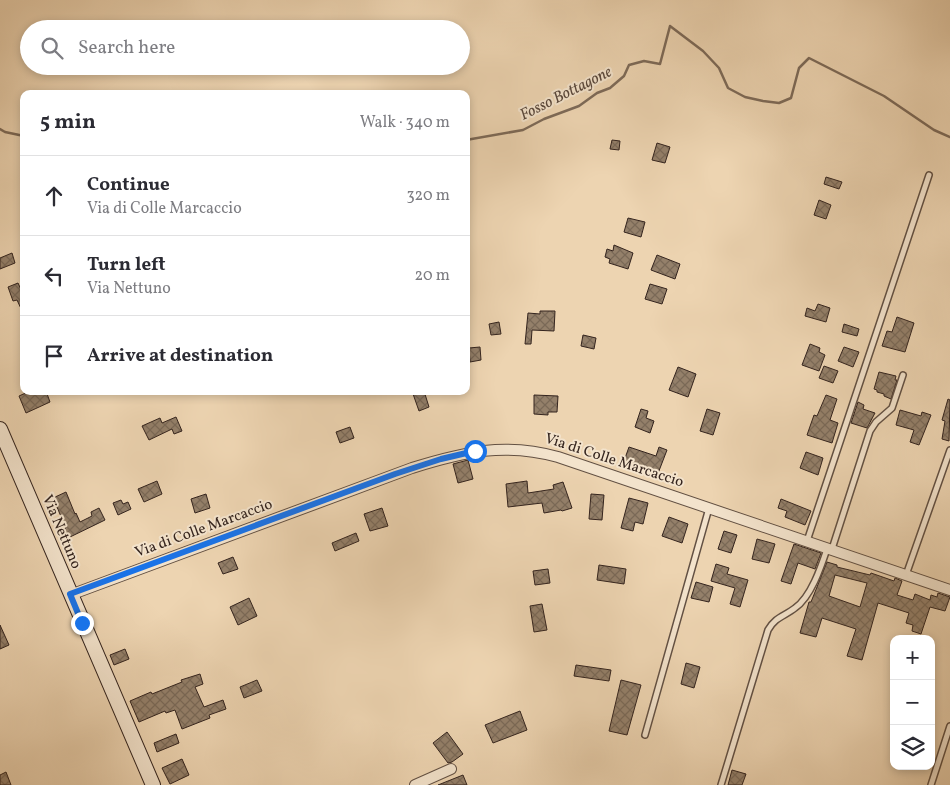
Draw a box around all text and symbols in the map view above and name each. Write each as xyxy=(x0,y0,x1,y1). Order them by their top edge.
search box xyxy=(20,20,470,75)
icon: search xyxy=(38,34,66,62)
text: Search here xyxy=(78,35,175,61)
water label: Fosso Bottagone xyxy=(516,61,616,127)
text: 5 min xyxy=(40,108,96,137)
text: Walk · 340 m xyxy=(360,112,450,134)
text: Continue xyxy=(87,172,170,198)
icon: ahead xyxy=(40,182,68,210)
text: 320 m xyxy=(406,185,450,207)
text: Via di Colle Marcaccio xyxy=(87,198,242,220)
text: Turn left xyxy=(87,252,166,278)
icon: left xyxy=(40,262,68,290)
text: 20 m xyxy=(415,265,450,287)
text: Via Nettuno xyxy=(87,278,171,300)
icon: arrive xyxy=(40,342,68,370)
text: Arrive at destination xyxy=(87,343,273,369)
street label: Via di Colle Marcaccio xyxy=(542,429,686,493)
route start xyxy=(464,440,487,463)
street label: Via Nettuno xyxy=(36,492,86,572)
street label: Via di Colle Marcaccio xyxy=(132,494,276,564)
route end xyxy=(71,612,94,635)
map controls xyxy=(890,635,935,770)
button: + xyxy=(890,635,935,680)
button: − xyxy=(890,680,935,725)
button: layers xyxy=(890,725,935,770)

